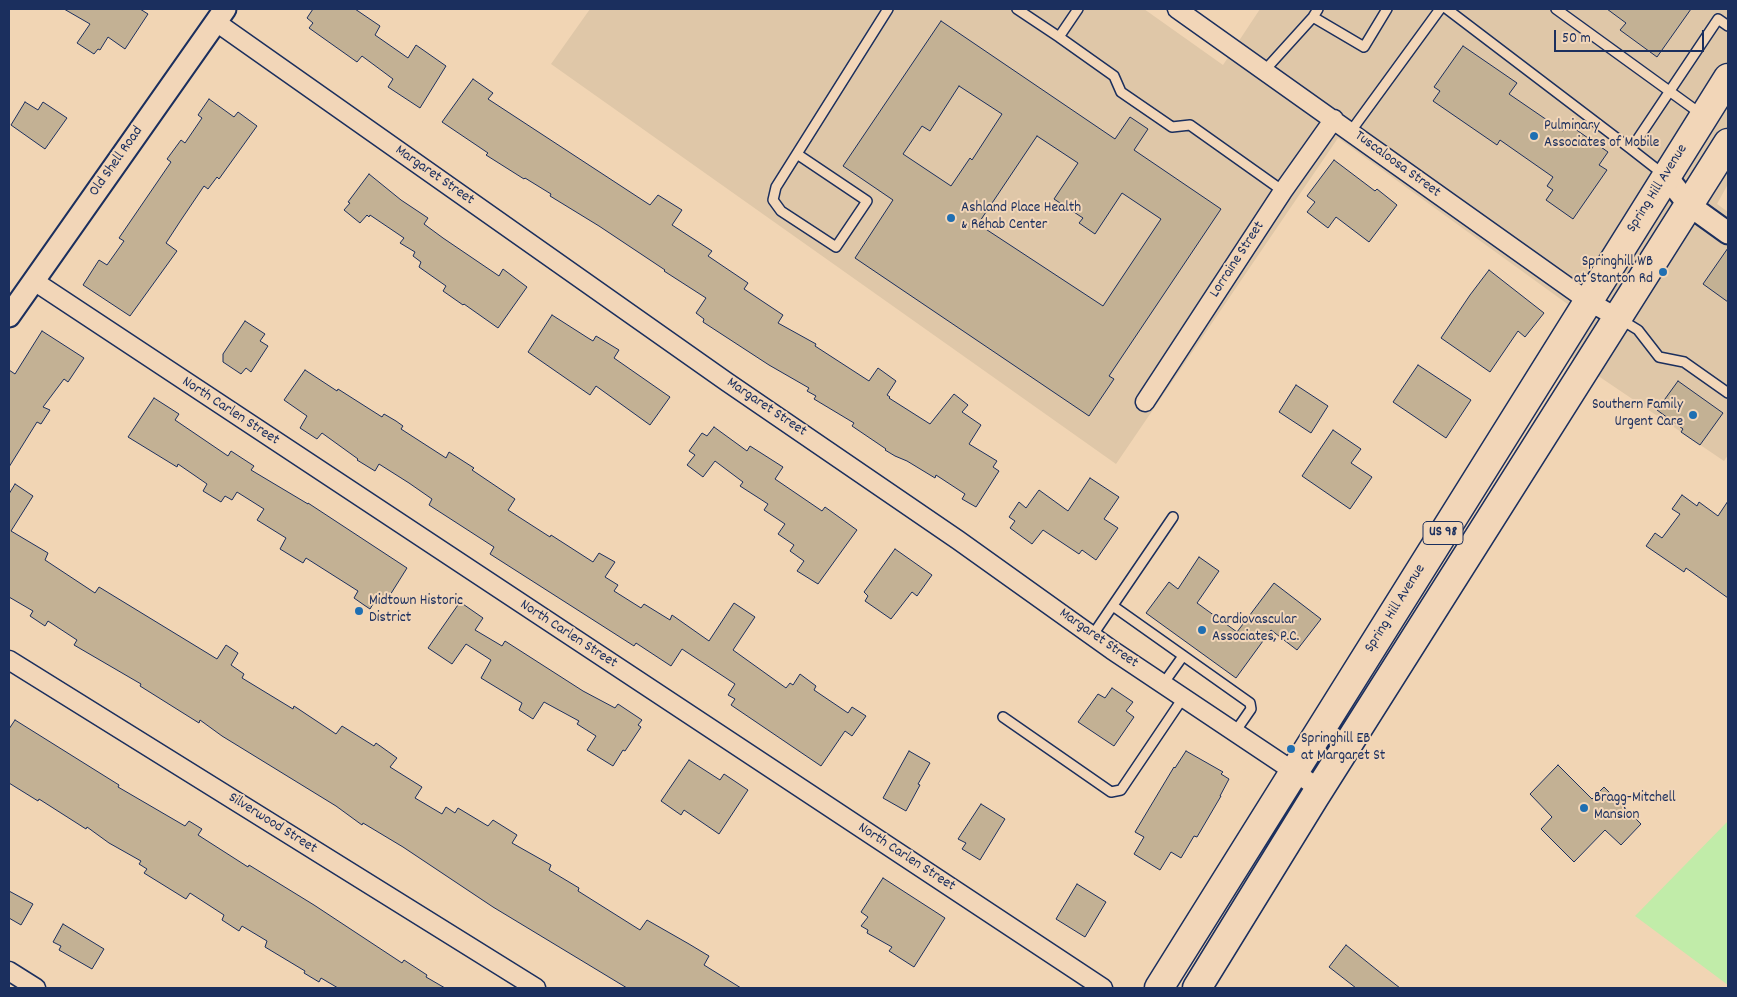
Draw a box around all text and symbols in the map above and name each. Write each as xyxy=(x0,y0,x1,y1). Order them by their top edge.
scale bar xyxy=(1557,20,1707,52)
text: 50 m xyxy=(1562,28,1591,50)
place label: Pulminary Associates of Mobile xyxy=(1544,118,1659,153)
street label: Old Shell Road xyxy=(86,124,148,200)
street label: Tuscaloosa Street xyxy=(1350,128,1444,202)
marker: Pulminary Associates of Mobile xyxy=(1528,130,1540,142)
street label: Spring Hill Avenue xyxy=(1624,141,1692,237)
street label: Margaret Street xyxy=(391,142,477,210)
place label: Ashland Place Health & Rehab Center xyxy=(961,200,1081,235)
marker: Ashland Place Health & Rehab Center xyxy=(945,212,957,224)
street label: Lorraine Street xyxy=(1207,219,1269,301)
place label: Springhill WB at Stanton Rd xyxy=(1574,254,1653,289)
marker: Springhill WB at Stanton Rd xyxy=(1657,266,1669,278)
street label: North Carlen Street xyxy=(178,374,282,450)
street label: Margaret Street xyxy=(723,375,809,441)
place label: Southern Family Urgent Care xyxy=(1592,397,1683,432)
marker: Southern Family Urgent Care xyxy=(1687,409,1699,421)
road number: US 98 xyxy=(1423,522,1463,544)
street label: Spring Hill Avenue xyxy=(1362,561,1430,657)
place label: Midtown Historic District xyxy=(369,593,463,628)
street label: North Carlen Street xyxy=(516,597,620,673)
marker: Midtown Historic District xyxy=(353,605,365,617)
street label: Margaret Street xyxy=(1055,605,1141,673)
place label: Cardiovascular Associates, P.C. xyxy=(1212,612,1299,647)
marker: Cardiovascular Associates, P.C. xyxy=(1196,624,1208,636)
place label: Springhill EB at Margaret St xyxy=(1301,731,1385,766)
marker: Springhill EB at Margaret St xyxy=(1285,743,1297,755)
street label: Silverwood Street xyxy=(224,790,320,858)
place label: Bragg-Mitchell Mansion xyxy=(1594,790,1676,825)
marker: Bragg-Mitchell Mansion xyxy=(1578,802,1590,814)
street label: North Carlen Street xyxy=(854,820,958,896)

